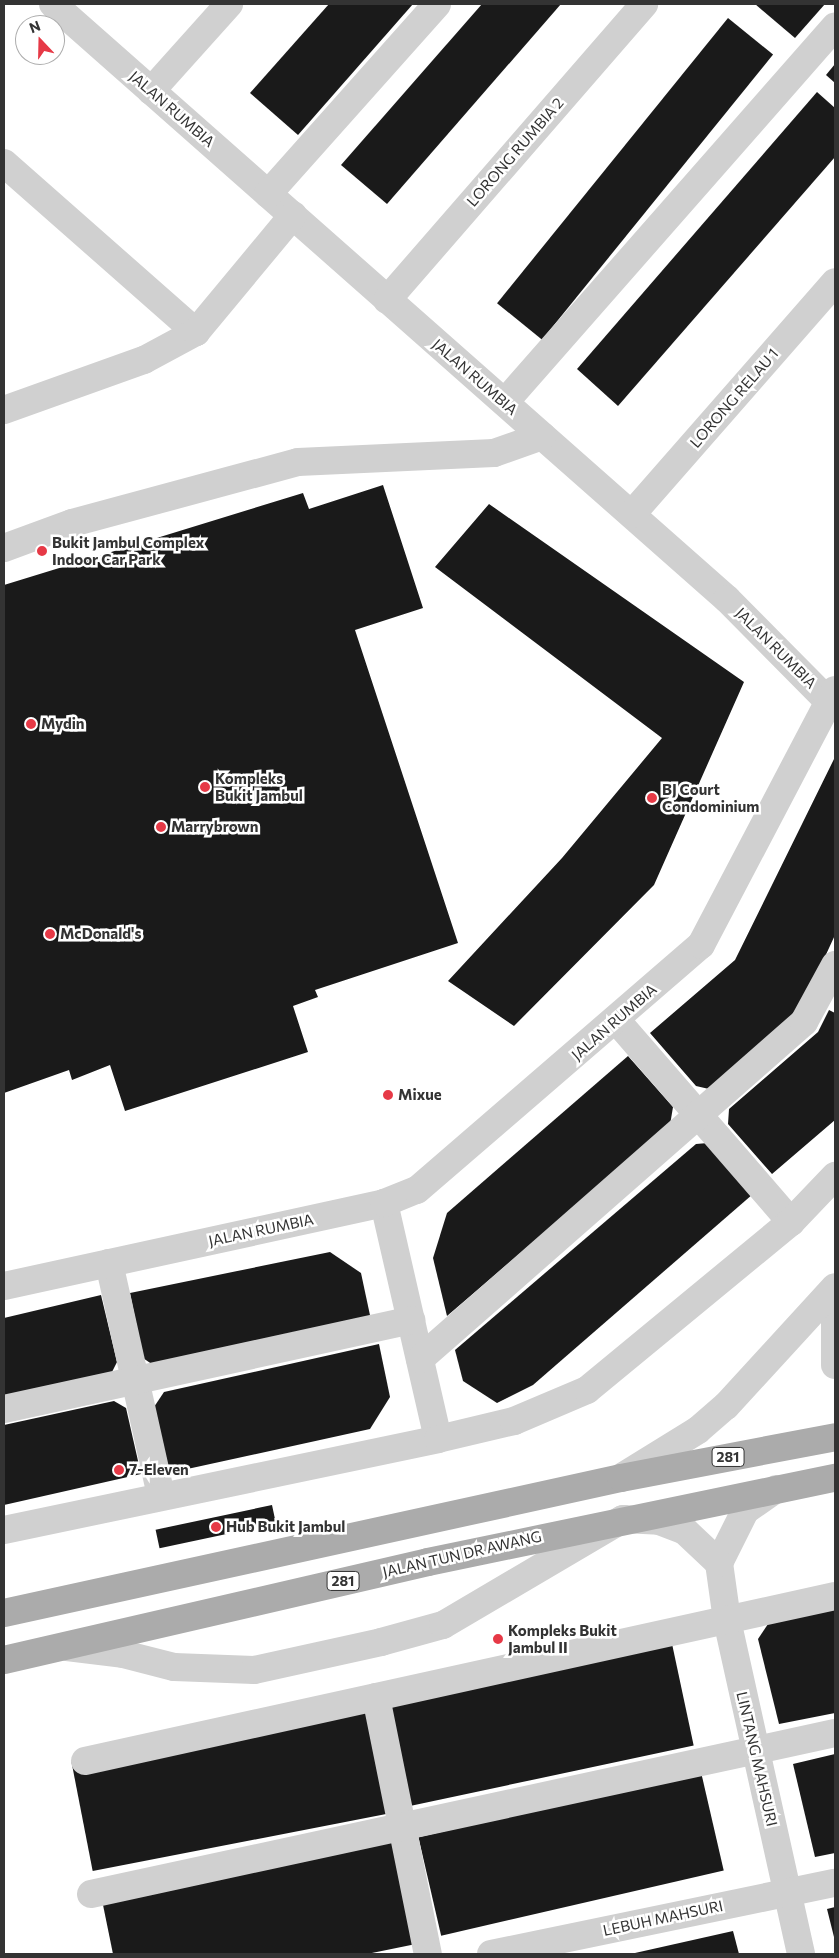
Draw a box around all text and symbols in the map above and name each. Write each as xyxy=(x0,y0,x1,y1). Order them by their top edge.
north arrow xyxy=(15,15,65,65)
text: N xyxy=(27,17,43,36)
street label: JALAN RUMBIA xyxy=(126,67,218,151)
street label: LORONG RUMBIA 2 xyxy=(463,94,567,210)
street label: JALAN RUMBIA xyxy=(429,335,521,419)
street label: LORONG RELAU 1 xyxy=(686,345,782,451)
place label: Bukit Jambul Complex Indoor Car Park xyxy=(52,533,204,568)
marker: Bukit Jambul Complex Indoor Car Park xyxy=(36,545,48,557)
street label: JALAN RUMBIA xyxy=(732,604,820,692)
place label: Mydin xyxy=(41,715,85,733)
marker: Mydin xyxy=(25,718,37,730)
place label: Kompleks Bukit Jambul xyxy=(215,769,303,804)
place label: BJ Court Condominium xyxy=(662,780,759,815)
marker: Kompleks Bukit Jambul xyxy=(199,781,211,793)
marker: BJ Court Condominium xyxy=(646,792,658,804)
place label: Marrybrown xyxy=(171,818,258,836)
marker: Marrybrown xyxy=(155,821,167,833)
place label: McDonald's xyxy=(60,925,141,943)
marker: McDonald's xyxy=(44,928,56,940)
street label: JALAN RUMBIA xyxy=(568,980,660,1064)
place label: Mixue xyxy=(398,1086,442,1104)
marker: Mixue xyxy=(382,1089,394,1101)
street label: JALAN RUMBIA xyxy=(207,1210,315,1250)
road number: 281 xyxy=(710,1445,746,1468)
place label: 7-Eleven xyxy=(129,1461,189,1479)
marker: 7-Eleven xyxy=(113,1464,125,1476)
place label: Hub Bukit Jambul xyxy=(226,1518,345,1536)
marker: Hub Bukit Jambul xyxy=(210,1521,222,1533)
street label: JALAN TUN DR AWANG xyxy=(381,1527,543,1581)
road number: 281 xyxy=(326,1570,360,1592)
place label: Kompleks Bukit Jambul II xyxy=(508,1621,617,1656)
marker: Kompleks Bukit Jambul II xyxy=(492,1633,504,1645)
street label: LINTANG MAHSURI xyxy=(733,1690,781,1828)
street label: LEBUH MAHSURI xyxy=(601,1896,725,1940)

